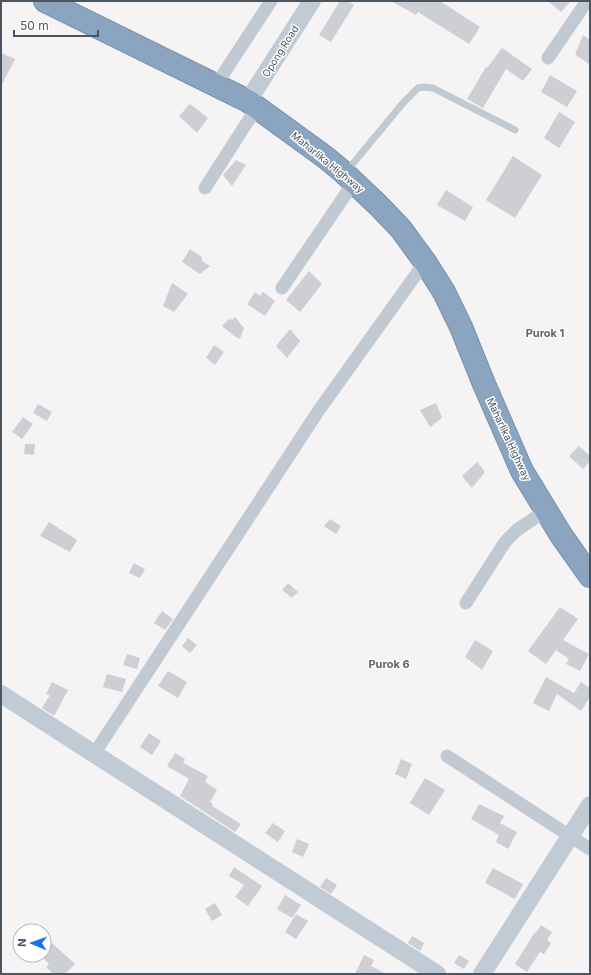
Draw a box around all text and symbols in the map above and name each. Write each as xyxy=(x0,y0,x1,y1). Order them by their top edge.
scale bar xyxy=(14,12,98,38)
text: 50 m xyxy=(20,18,49,33)
street label: Opong Road xyxy=(259,23,301,79)
street label: Maharlika Highway xyxy=(289,129,367,195)
district label: Purok 1 xyxy=(526,326,565,340)
street label: Maharlika Highway xyxy=(485,396,534,483)
district label: Purok 6 xyxy=(368,657,410,671)
north arrow xyxy=(12,923,52,963)
text: N xyxy=(15,938,29,947)

